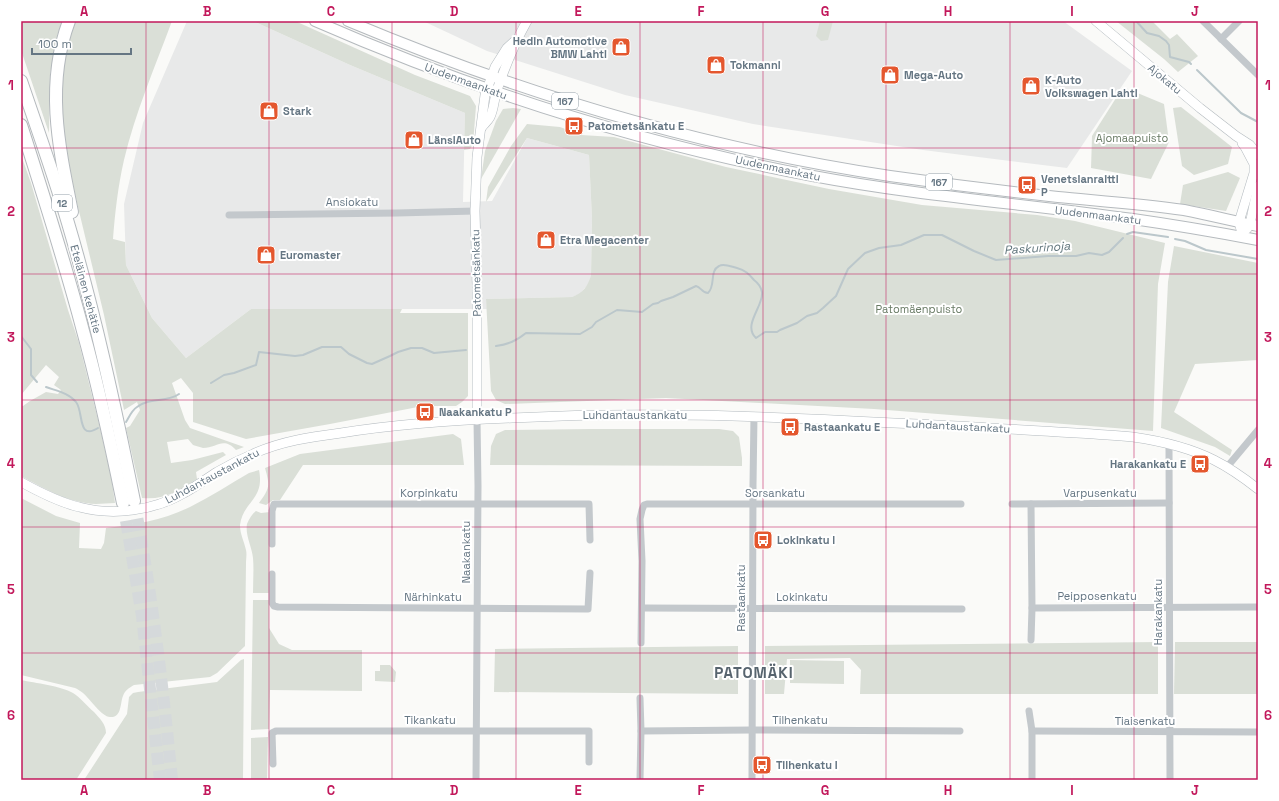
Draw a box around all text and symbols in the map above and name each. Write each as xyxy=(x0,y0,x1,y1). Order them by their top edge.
text: A xyxy=(80,3,89,20)
text: B xyxy=(203,3,212,20)
text: C xyxy=(327,3,335,20)
text: D xyxy=(450,3,459,20)
text: E xyxy=(574,3,582,20)
text: F xyxy=(698,3,705,20)
text: G xyxy=(821,3,829,20)
text: H xyxy=(944,3,952,20)
text: I xyxy=(1070,3,1074,20)
text: J xyxy=(1191,3,1199,20)
scale bar xyxy=(32,30,131,56)
place label: Hedin Automotive BMW Lahti xyxy=(513,34,607,61)
text: 100 m xyxy=(38,36,72,52)
shop icon: Hedin Automotive BMW Lahti xyxy=(610,36,632,58)
shop icon: Tokmanni xyxy=(705,54,727,76)
place label: Tokmanni xyxy=(730,58,781,72)
street label: Uudenmaankatu xyxy=(423,60,509,102)
street label: Ajokatu xyxy=(1145,61,1185,97)
shop icon: Mega-Auto xyxy=(879,64,901,86)
place label: Mega-Auto xyxy=(904,68,964,82)
place label: K-Auto Volkswagen Lahti xyxy=(1045,73,1138,100)
shop icon: K-Auto Volkswagen Lahti xyxy=(1020,75,1042,97)
text: 1 xyxy=(8,77,14,94)
text: 1 xyxy=(1265,77,1271,94)
road number: 167 xyxy=(552,93,578,109)
shop icon: Stark xyxy=(258,100,280,122)
place label: Stark xyxy=(283,104,312,118)
bus stop icon: Patometsänkatu E xyxy=(563,115,585,137)
place label: Patometsänkatu E xyxy=(588,119,684,133)
shop icon: LänsiAuto xyxy=(403,129,425,151)
park label: Ajomaapuisto xyxy=(1096,131,1168,145)
place label: LänsiAuto xyxy=(428,133,481,147)
street label: Uudenmaankatu xyxy=(734,152,822,184)
place label: Venetsianraitti P xyxy=(1041,172,1119,199)
road number: 167 xyxy=(926,174,952,190)
bus stop icon: Venetsianraitti P xyxy=(1016,174,1038,196)
road number: 12 xyxy=(52,195,72,211)
street label: Ansiokatu xyxy=(326,195,378,209)
text: 2 xyxy=(7,203,15,220)
street label: Uudenmaankatu xyxy=(1054,203,1142,227)
text: 2 xyxy=(1264,203,1272,220)
street label: Patometsänkatu xyxy=(468,229,484,317)
shop icon: Etra Megacenter xyxy=(535,229,557,251)
place label: Etra Megacenter xyxy=(560,233,649,247)
water label: Paskurinoja xyxy=(1003,238,1071,258)
street label: Eteläinen kehätie xyxy=(67,243,105,335)
shop icon: Euromaster xyxy=(255,244,277,266)
place label: Euromaster xyxy=(280,248,341,262)
park label: Patomäenpuisto xyxy=(876,302,963,316)
text: 3 xyxy=(7,329,15,346)
text: 3 xyxy=(1264,329,1272,346)
bus stop icon: Naakankatu P xyxy=(414,401,436,423)
place label: Naakankatu P xyxy=(439,405,512,419)
street label: Luhdantaustankatu xyxy=(583,408,687,422)
bus stop icon: Rastaankatu E xyxy=(779,416,801,438)
street label: Luhdantaustankatu xyxy=(905,416,1011,436)
place label: Rastaankatu E xyxy=(804,420,880,434)
street label: Luhdantaustankatu xyxy=(162,445,262,507)
bus stop icon: Harakankatu E xyxy=(1189,453,1211,475)
text: 4 xyxy=(7,455,15,472)
text: 4 xyxy=(1264,455,1272,472)
place label: Harakankatu E xyxy=(1110,457,1186,471)
street label: Korpinkatu xyxy=(400,486,458,500)
street label: Sorsankatu xyxy=(745,486,805,500)
street label: Varpusenkatu xyxy=(1063,486,1137,500)
street label: Naakankatu xyxy=(459,521,473,583)
bus stop icon: Lokinkatu I xyxy=(752,529,774,551)
place label: Lokinkatu I xyxy=(777,533,835,547)
street label: Rastaankatu xyxy=(734,565,748,631)
street label: Harakankatu xyxy=(1151,579,1165,645)
text: 5 xyxy=(7,581,15,598)
text: 5 xyxy=(1264,581,1272,598)
street label: Peipposenkatu xyxy=(1057,589,1137,603)
street label: Närhinkatu xyxy=(404,590,462,604)
street label: Lokinkatu xyxy=(776,590,828,604)
district label: PATOMÄKI xyxy=(714,663,794,682)
text: 6 xyxy=(7,707,15,724)
text: 6 xyxy=(1264,707,1272,724)
street label: Tikankatu xyxy=(404,713,456,727)
street label: Tilhenkatu xyxy=(772,713,828,727)
street label: Tiaisenkatu xyxy=(1115,714,1175,728)
bus stop icon: Tilhenkatu I xyxy=(751,754,773,776)
place label: Tilhenkatu I xyxy=(776,758,838,772)
text: A xyxy=(80,782,89,799)
text: B xyxy=(203,782,212,799)
text: C xyxy=(327,782,335,799)
text: D xyxy=(450,782,459,799)
text: E xyxy=(574,782,582,799)
text: F xyxy=(698,782,705,799)
text: G xyxy=(821,782,829,799)
text: H xyxy=(944,782,952,799)
text: I xyxy=(1070,782,1074,799)
text: J xyxy=(1191,782,1199,799)

